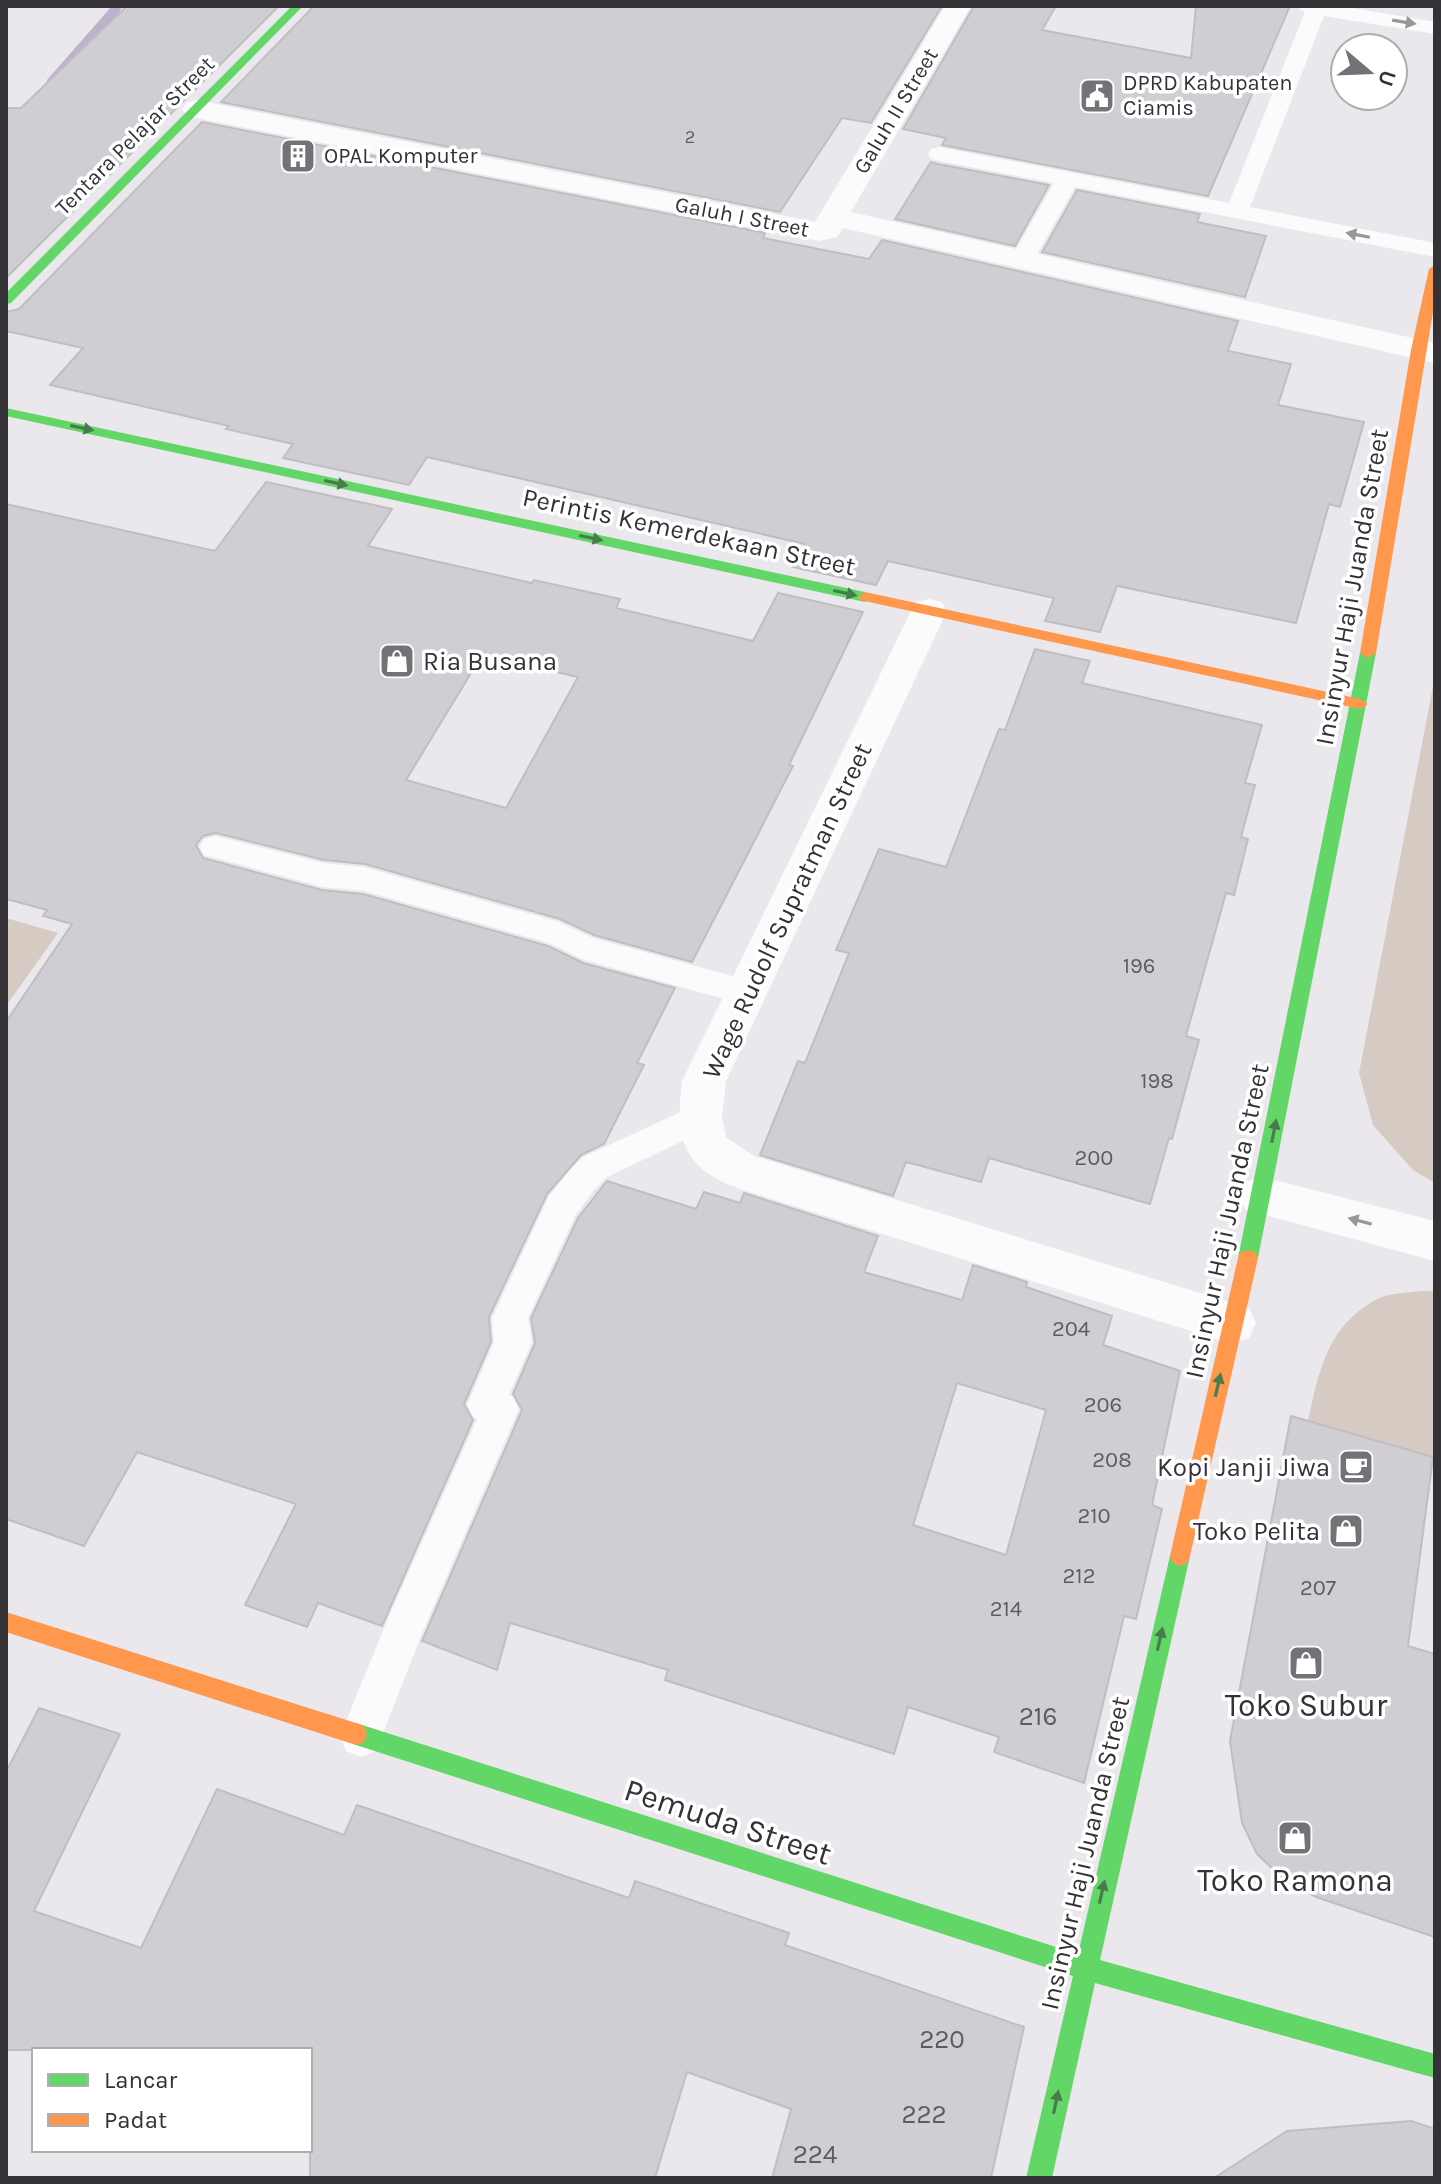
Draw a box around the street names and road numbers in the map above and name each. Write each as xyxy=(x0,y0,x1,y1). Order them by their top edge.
street label: Galuh II Street xyxy=(848,43,944,179)
street label: Tentara Pelajar Street xyxy=(50,51,220,221)
street label: Galuh I Street xyxy=(673,191,811,243)
street label: Insinyur Haji Juanda Street xyxy=(1309,426,1395,748)
street label: Perintis Kemerdekaan Street xyxy=(520,482,858,582)
street label: Wage Rudolf Supratman Street xyxy=(695,738,879,1084)
street label: Insinyur Haji Juanda Street xyxy=(1178,1061,1276,1381)
street label: Insinyur Haji Juanda Street xyxy=(1034,1693,1136,2013)
street label: Pemuda Street xyxy=(620,1771,836,1873)

